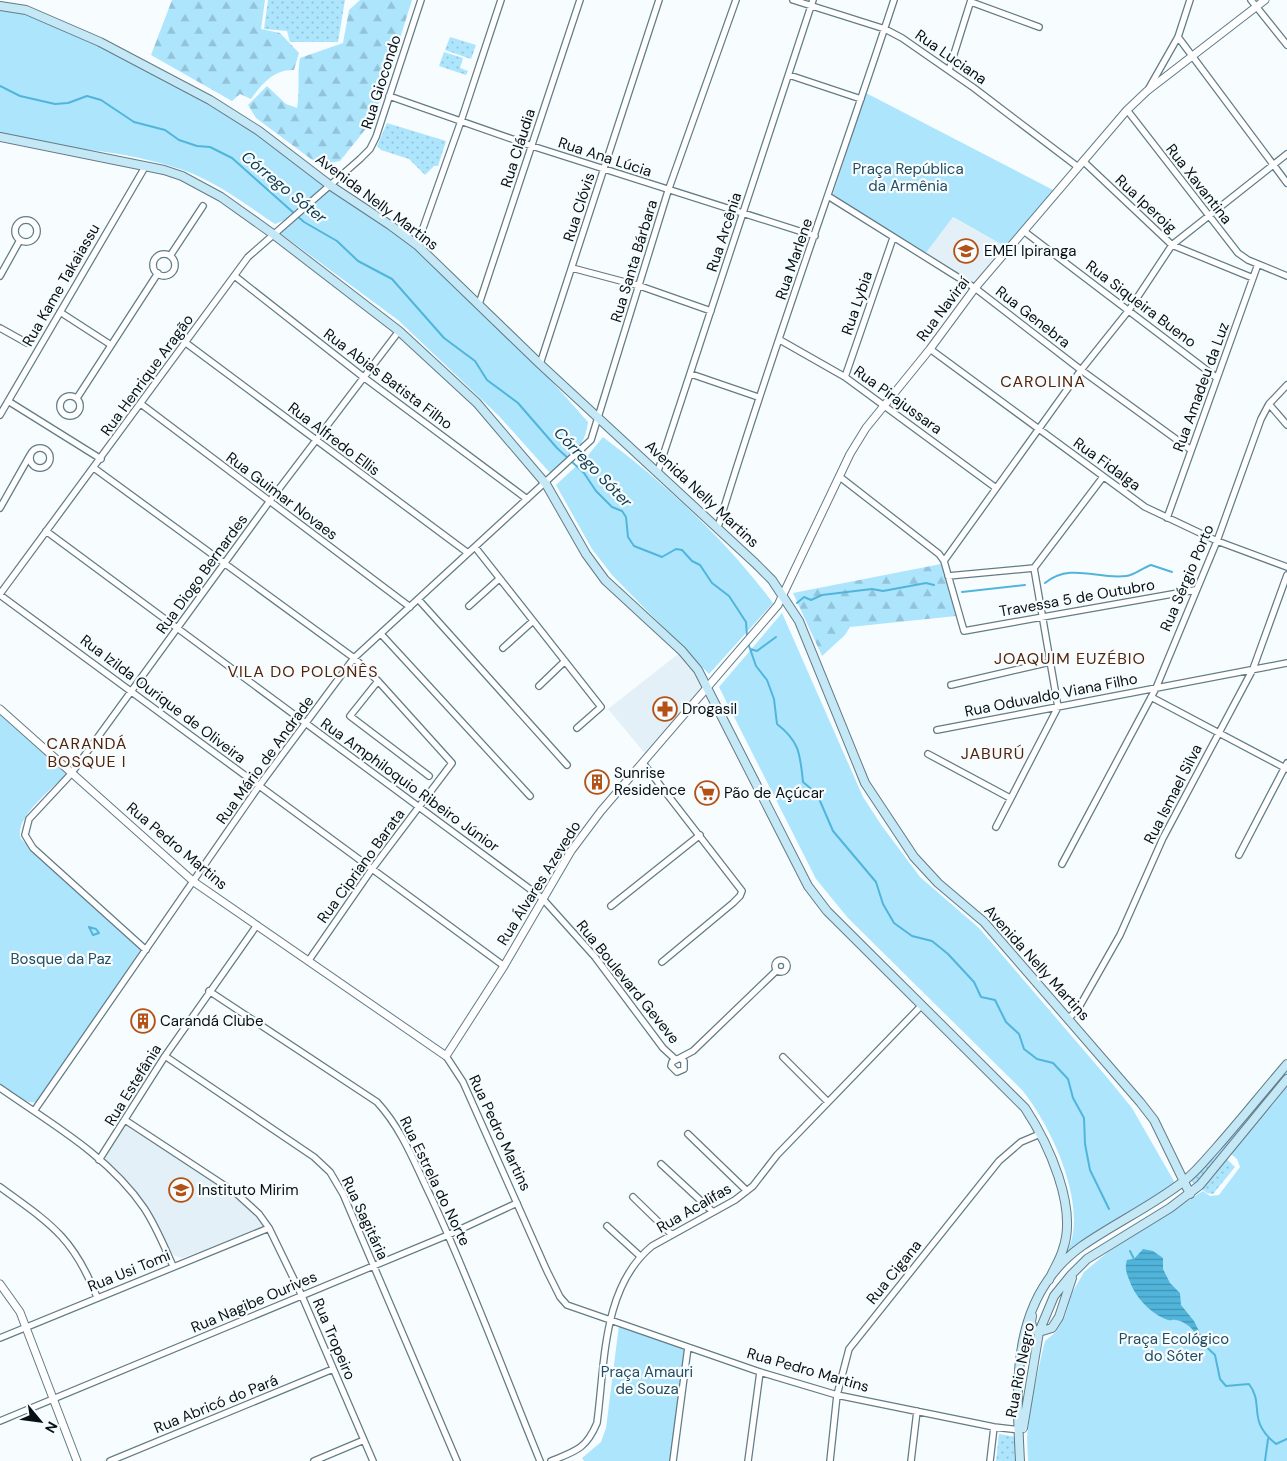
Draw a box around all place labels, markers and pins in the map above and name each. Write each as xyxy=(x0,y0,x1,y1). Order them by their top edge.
school or university icon: EMEI Ipiranga xyxy=(953,238,979,264)
place label: EMEI Ipiranga xyxy=(984,241,1076,261)
pharmacy icon: Drogasil xyxy=(652,696,678,722)
place label: Drogasil xyxy=(682,699,737,719)
place label: Sunrise Residence xyxy=(614,763,686,800)
building icon: Sunrise Residence xyxy=(584,769,610,795)
supermarket icon: Pão de Açúcar xyxy=(694,780,720,806)
place label: Pão de Açúcar xyxy=(724,783,825,803)
building icon: Carandá Clube xyxy=(130,1008,156,1034)
place label: Carandá Clube xyxy=(160,1011,263,1031)
school or university icon: Instituto Mirim xyxy=(168,1177,194,1203)
place label: Instituto Mirim xyxy=(198,1180,299,1200)

